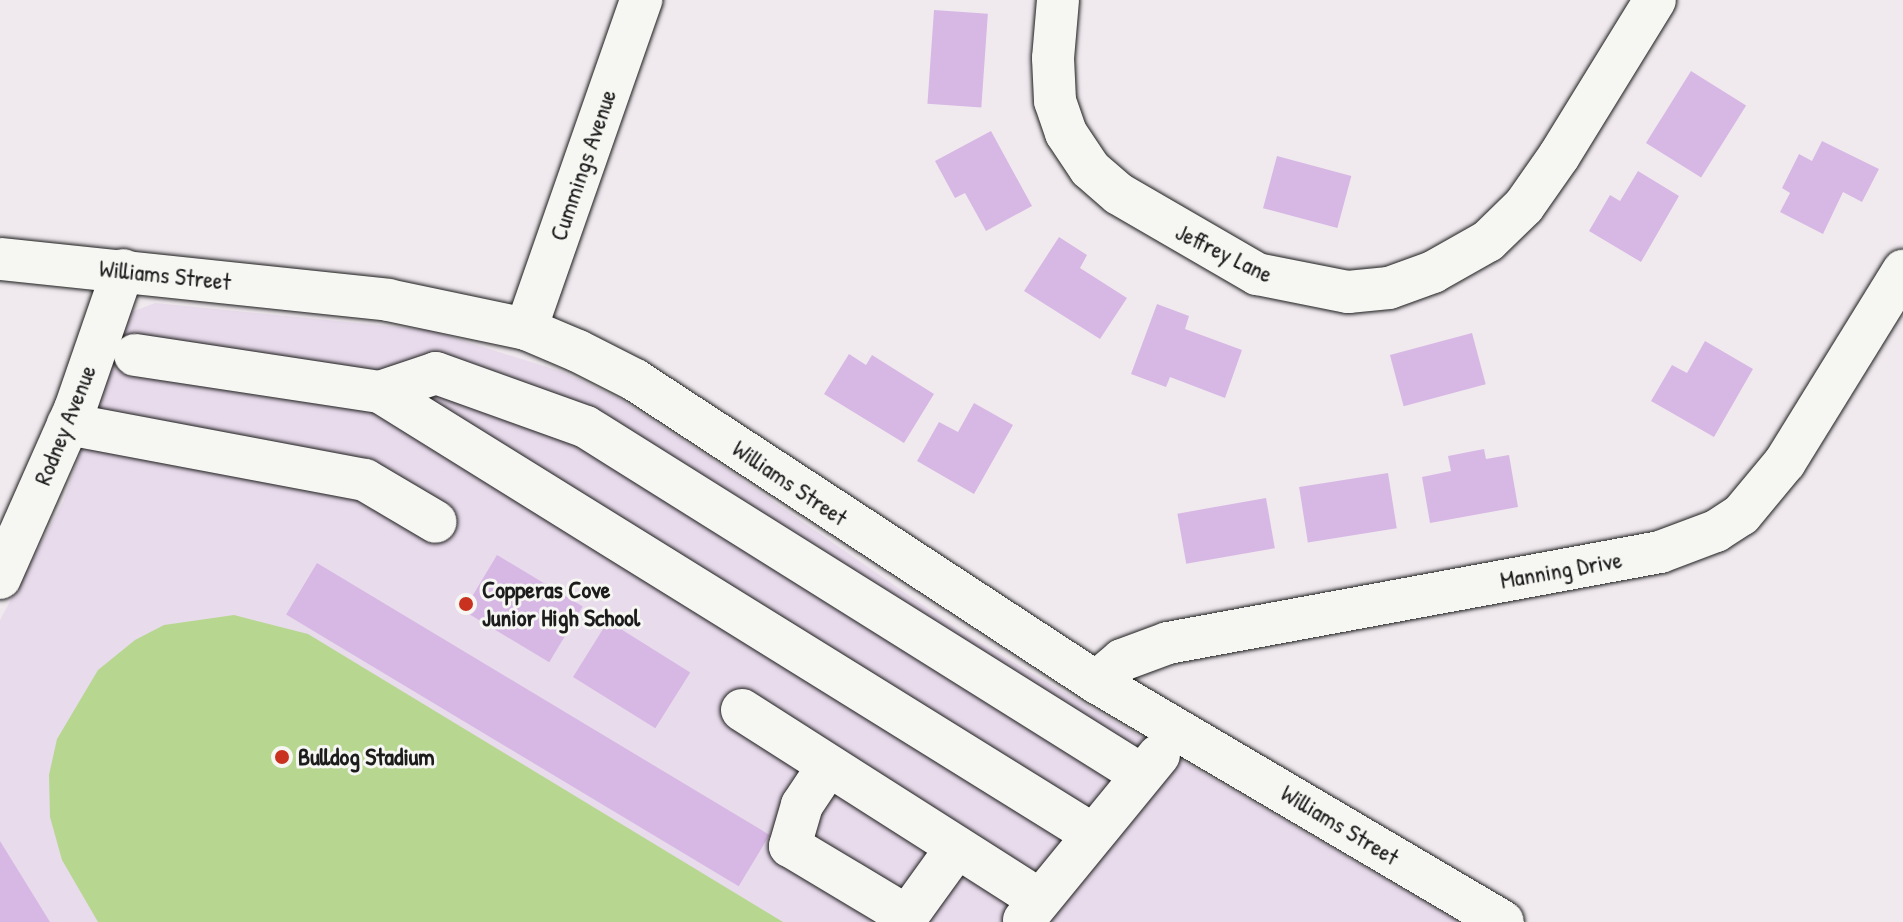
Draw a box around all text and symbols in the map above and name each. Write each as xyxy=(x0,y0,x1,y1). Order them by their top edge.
street label: Cummings Avenue xyxy=(544,86,622,244)
street label: Jeffrey Lane xyxy=(1171,217,1277,289)
street label: Williams Street xyxy=(98,254,232,296)
street label: Rodney Avenue xyxy=(28,361,102,489)
street label: Williams Street xyxy=(727,434,853,532)
street label: Manning Drive xyxy=(1498,545,1624,595)
place label: Copperas Cove Junior High School xyxy=(482,576,640,632)
marker: Copperas Cove Junior High School xyxy=(457,595,475,613)
place label: Bulldog Stadium xyxy=(298,743,435,771)
marker: Bulldog Stadium xyxy=(273,748,291,766)
street label: Williams Street xyxy=(1276,779,1404,871)

